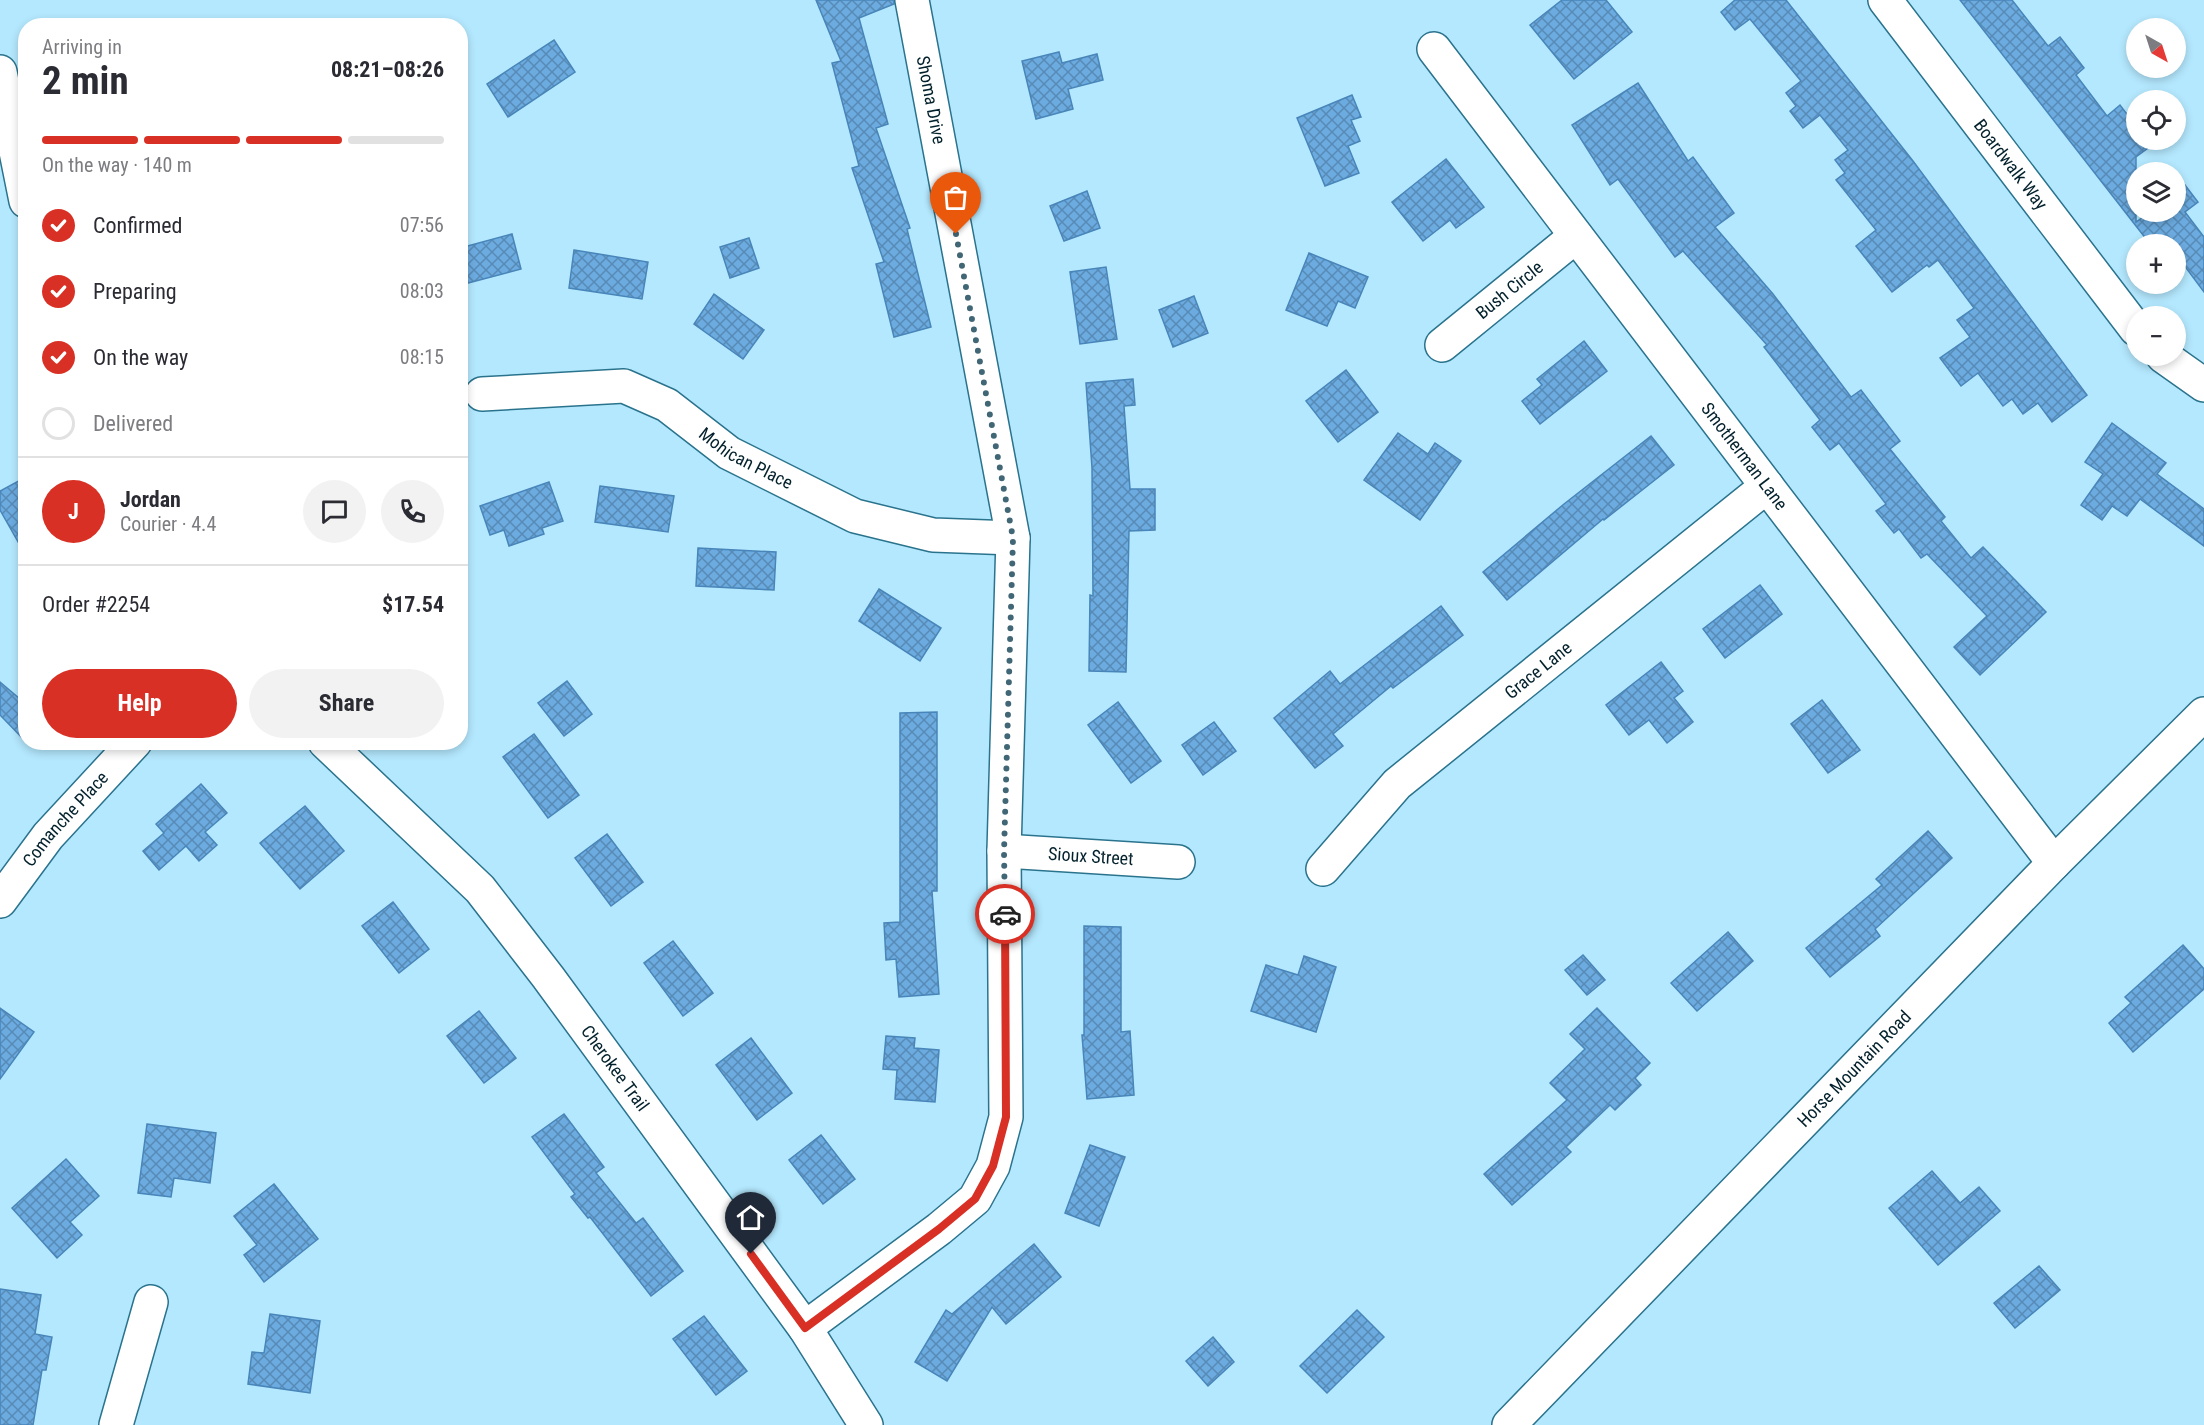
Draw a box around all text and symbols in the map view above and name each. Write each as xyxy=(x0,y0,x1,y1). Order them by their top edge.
north arrow xyxy=(2126,18,2186,78)
map controls xyxy=(2126,18,2186,366)
text: Arriving in xyxy=(42,35,122,59)
street label: Shoma Drive xyxy=(913,54,950,146)
text: 08:21–08:26 xyxy=(331,57,444,82)
text: 2 min xyxy=(42,58,129,104)
button: locate xyxy=(2126,90,2186,150)
street label: Boardwalk Way xyxy=(1970,115,2052,214)
text: On the way · 140 m xyxy=(42,153,192,177)
button: layers xyxy=(2126,162,2186,222)
pin xyxy=(930,172,981,234)
icon: bag xyxy=(939,181,972,214)
icon: check xyxy=(42,209,75,242)
text: Confirmed xyxy=(93,213,182,238)
text: 07:56 xyxy=(400,213,444,237)
button: + xyxy=(2126,234,2186,294)
street label: Bush Circle xyxy=(1471,256,1547,323)
icon: check xyxy=(42,275,75,308)
text: Preparing xyxy=(93,279,177,304)
text: 08:03 xyxy=(400,279,444,303)
button: − xyxy=(2126,306,2186,366)
icon: check xyxy=(42,341,75,374)
text: On the way xyxy=(93,345,188,370)
text: 08:15 xyxy=(400,345,444,369)
street label: Smotherman Lane xyxy=(1697,398,1792,514)
text: Delivered xyxy=(93,411,173,436)
street label: Mohican Place xyxy=(695,423,796,493)
button: chat xyxy=(303,480,366,543)
button: phone xyxy=(381,480,444,543)
text: Jordan xyxy=(120,487,181,512)
text: J xyxy=(68,499,79,524)
text: Courier · 4.4 xyxy=(120,512,216,536)
text: Order #2254 xyxy=(42,592,150,617)
text: $17.54 xyxy=(382,592,444,617)
street label: Grace Lane xyxy=(1500,637,1575,703)
button: Help xyxy=(42,669,237,738)
button: Share xyxy=(249,669,444,738)
street label: Comanche Place xyxy=(18,767,112,870)
street label: Sioux Street xyxy=(1048,843,1134,869)
courier xyxy=(975,884,1035,944)
icon: car xyxy=(989,898,1022,931)
street label: Horse Mountain Road xyxy=(1793,1006,1915,1131)
street label: Cherokee Trail xyxy=(577,1021,654,1115)
pin xyxy=(725,1192,776,1254)
icon: home xyxy=(734,1201,767,1234)

